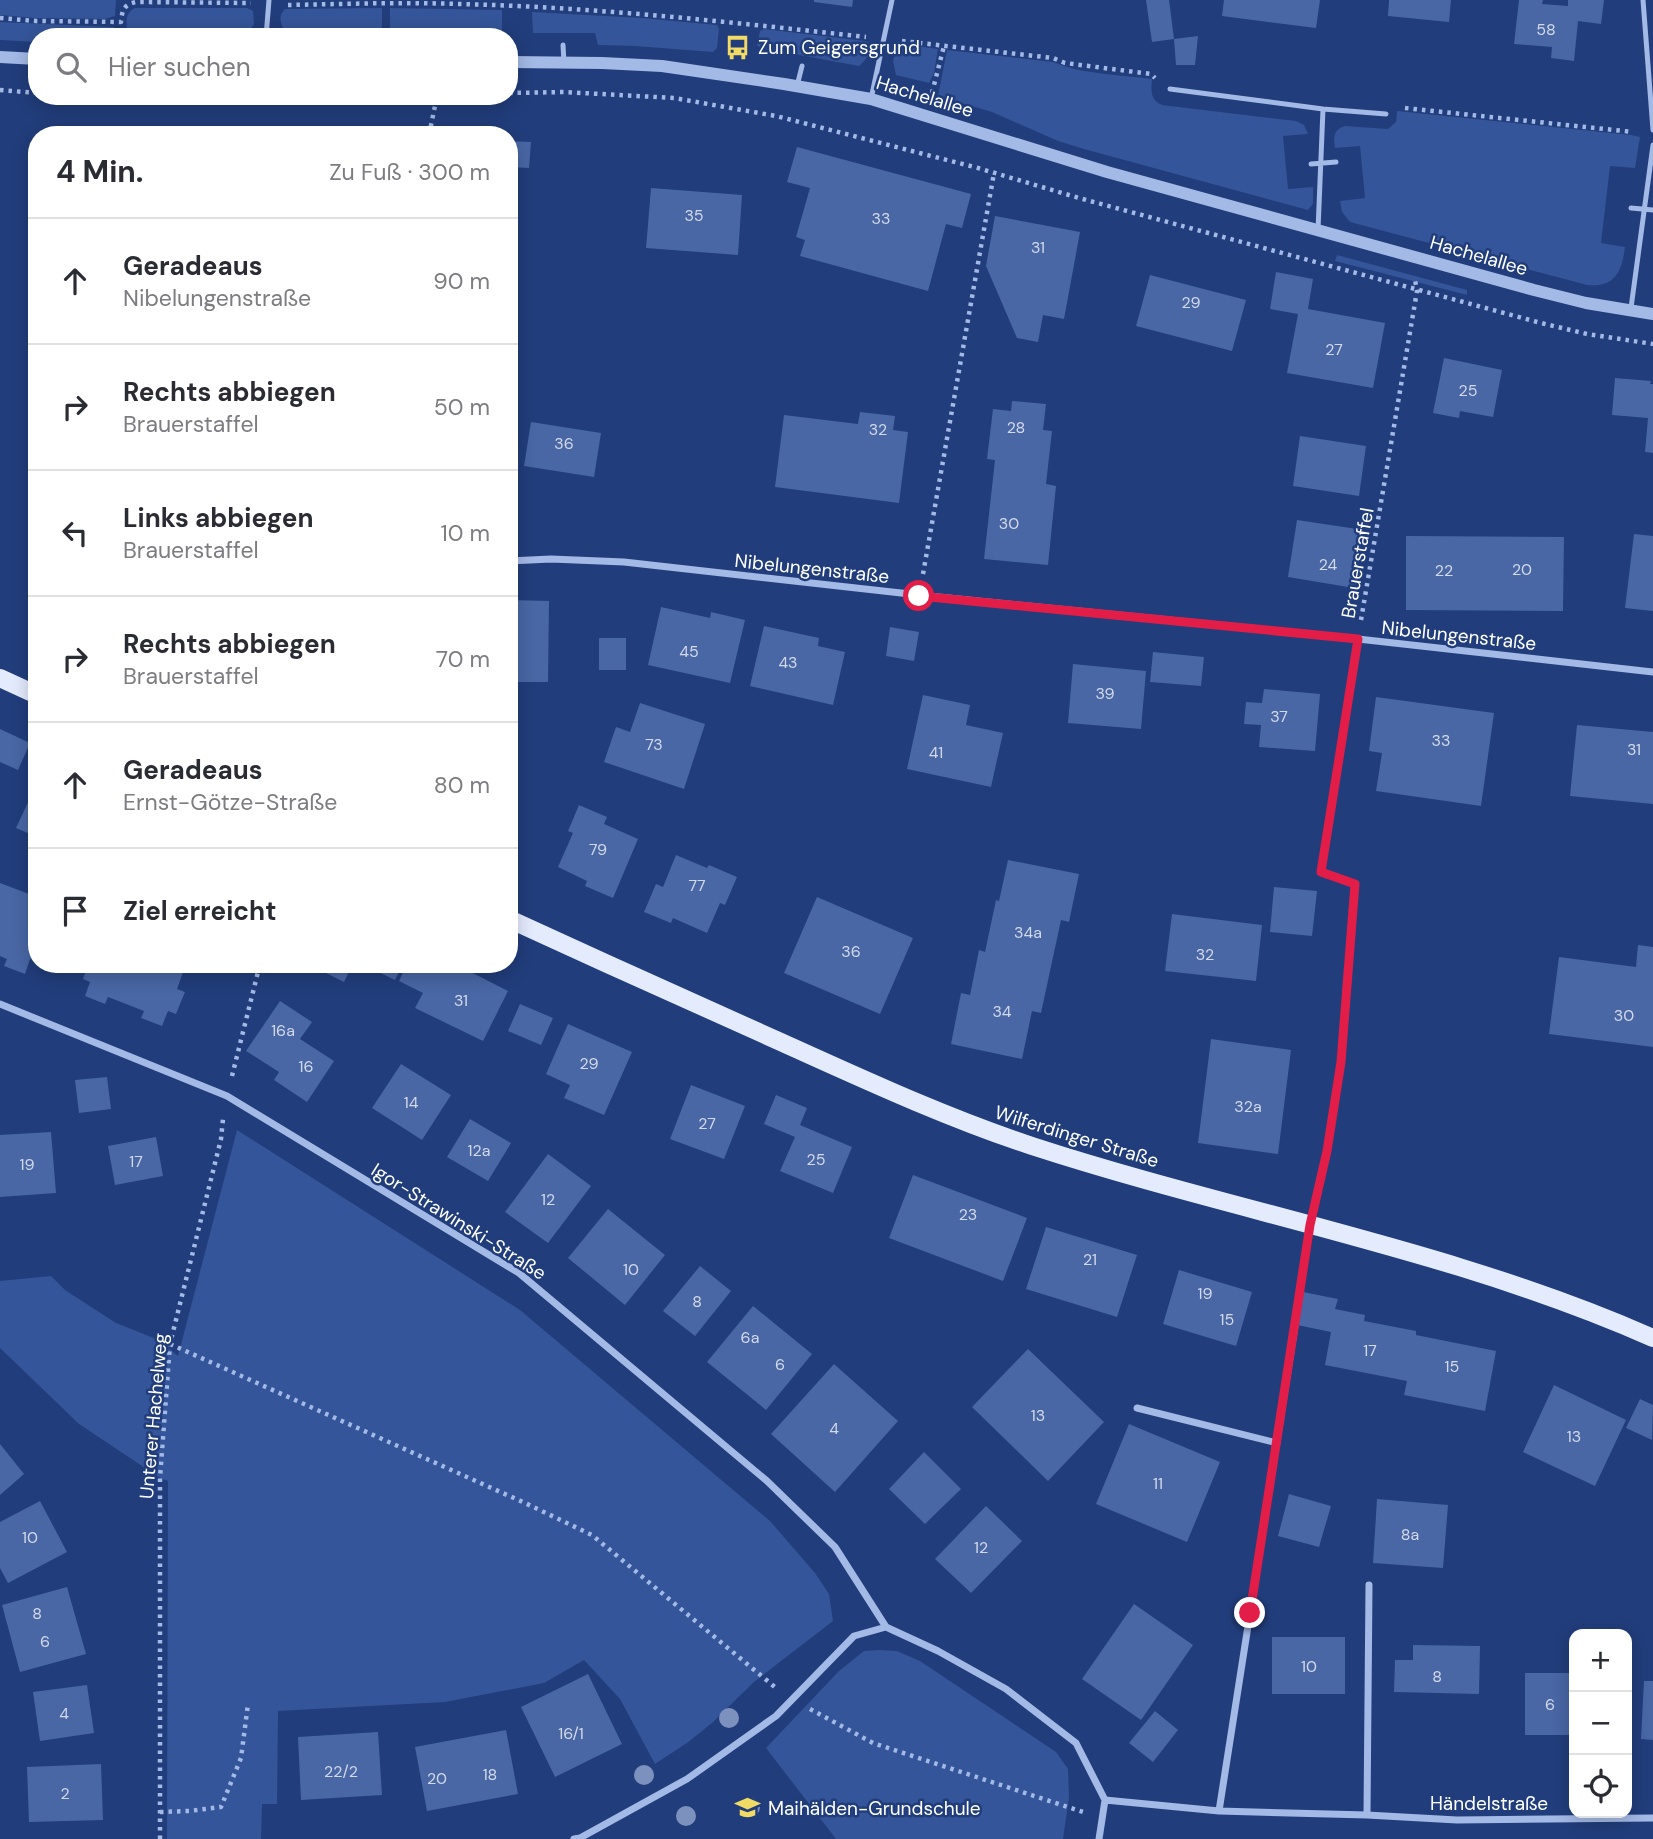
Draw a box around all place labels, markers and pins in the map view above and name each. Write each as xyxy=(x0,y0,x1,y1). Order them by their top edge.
bus stop icon: Zum Geigersgrund xyxy=(724,33,752,61)
place label: Zum Geigersgrund xyxy=(758,35,920,60)
school or university icon: Maihälden-Grundschule xyxy=(734,1794,762,1822)
place label: Maihälden-Grundschule xyxy=(768,1796,981,1821)

